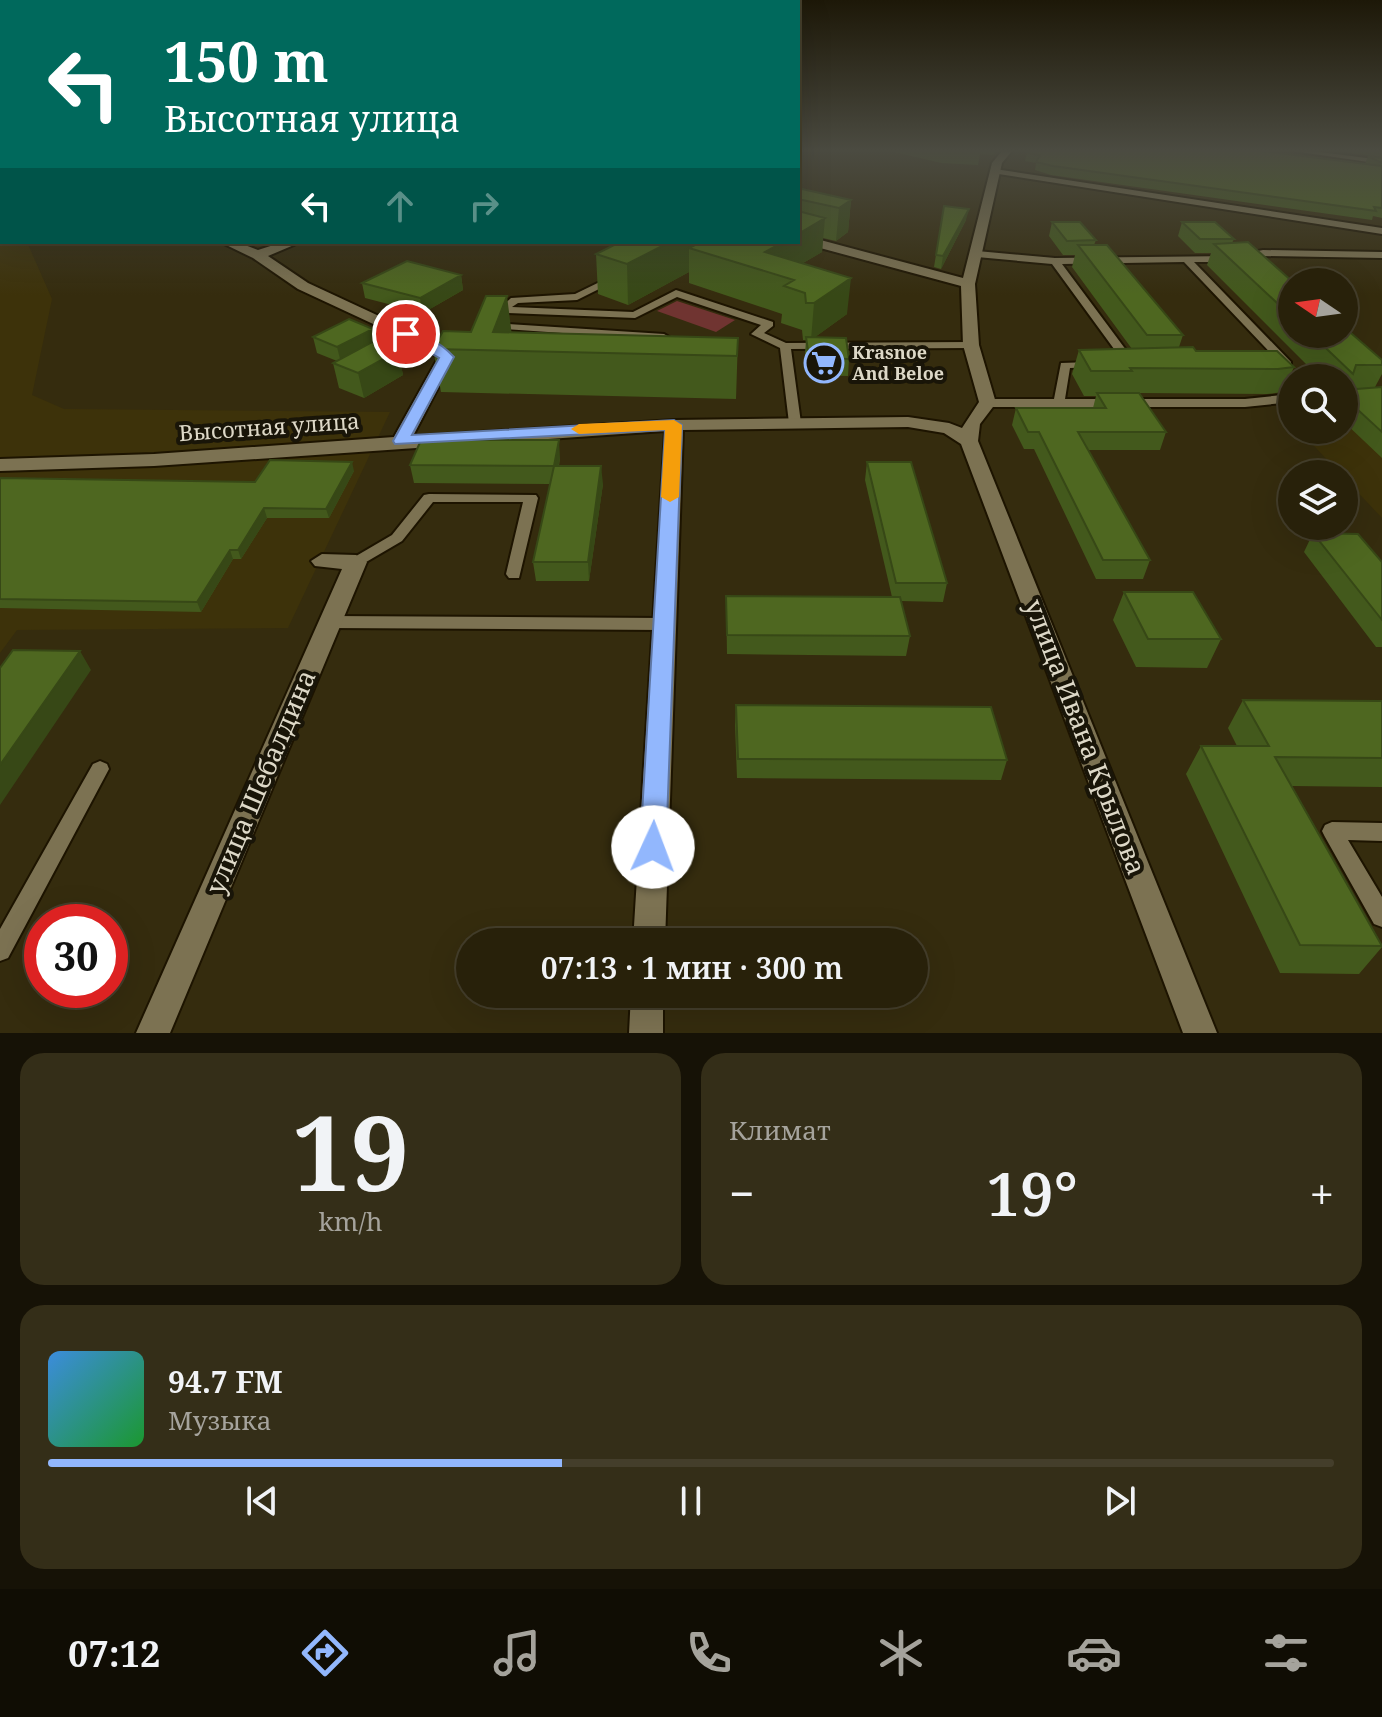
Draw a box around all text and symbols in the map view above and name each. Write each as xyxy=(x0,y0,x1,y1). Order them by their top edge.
text: 150 m xyxy=(164,22,329,98)
icon: left xyxy=(32,32,136,136)
text: Высотная улица xyxy=(164,94,460,143)
icon: left xyxy=(294,184,338,228)
icon: ahead xyxy=(378,184,422,228)
icon: right xyxy=(462,184,506,228)
north arrow xyxy=(1278,268,1358,348)
map controls xyxy=(1278,268,1358,540)
pin xyxy=(372,300,440,368)
icon: arrive xyxy=(384,312,428,356)
place label: Krasnoe And Beloe xyxy=(852,340,944,385)
supermarket icon: Krasnoe And Beloe xyxy=(803,342,845,384)
button: search xyxy=(1278,364,1358,444)
street label: Высотная улица xyxy=(178,405,360,447)
button: layers xyxy=(1278,460,1358,540)
street label: улица Ивана Крылова xyxy=(1017,594,1155,880)
street label: улица Шебалдина xyxy=(197,664,324,899)
position arrow xyxy=(611,805,695,889)
speed limit sign: 30 xyxy=(24,904,128,1008)
text: 07:13 · 1 мин · 300 m xyxy=(541,947,843,988)
text: 19 xyxy=(292,1080,409,1221)
text: Климат xyxy=(729,1112,831,1148)
text: 19° xyxy=(986,1152,1078,1234)
text: − xyxy=(729,1163,754,1223)
text: + xyxy=(1309,1163,1334,1223)
text: km/h xyxy=(319,1203,382,1239)
text: 94.7 FM xyxy=(168,1361,283,1402)
text: Музыка xyxy=(168,1402,272,1438)
icon: previous xyxy=(240,1479,284,1523)
icon: pause xyxy=(669,1479,713,1523)
icon: next xyxy=(1098,1479,1142,1523)
icon: directions xyxy=(297,1625,353,1681)
icon: music xyxy=(489,1625,545,1681)
icon: phone xyxy=(681,1625,737,1681)
icon: climate xyxy=(873,1625,929,1681)
icon: car xyxy=(1066,1625,1122,1681)
icon: filters xyxy=(1258,1625,1314,1681)
text: 07:12 xyxy=(68,1629,160,1678)

